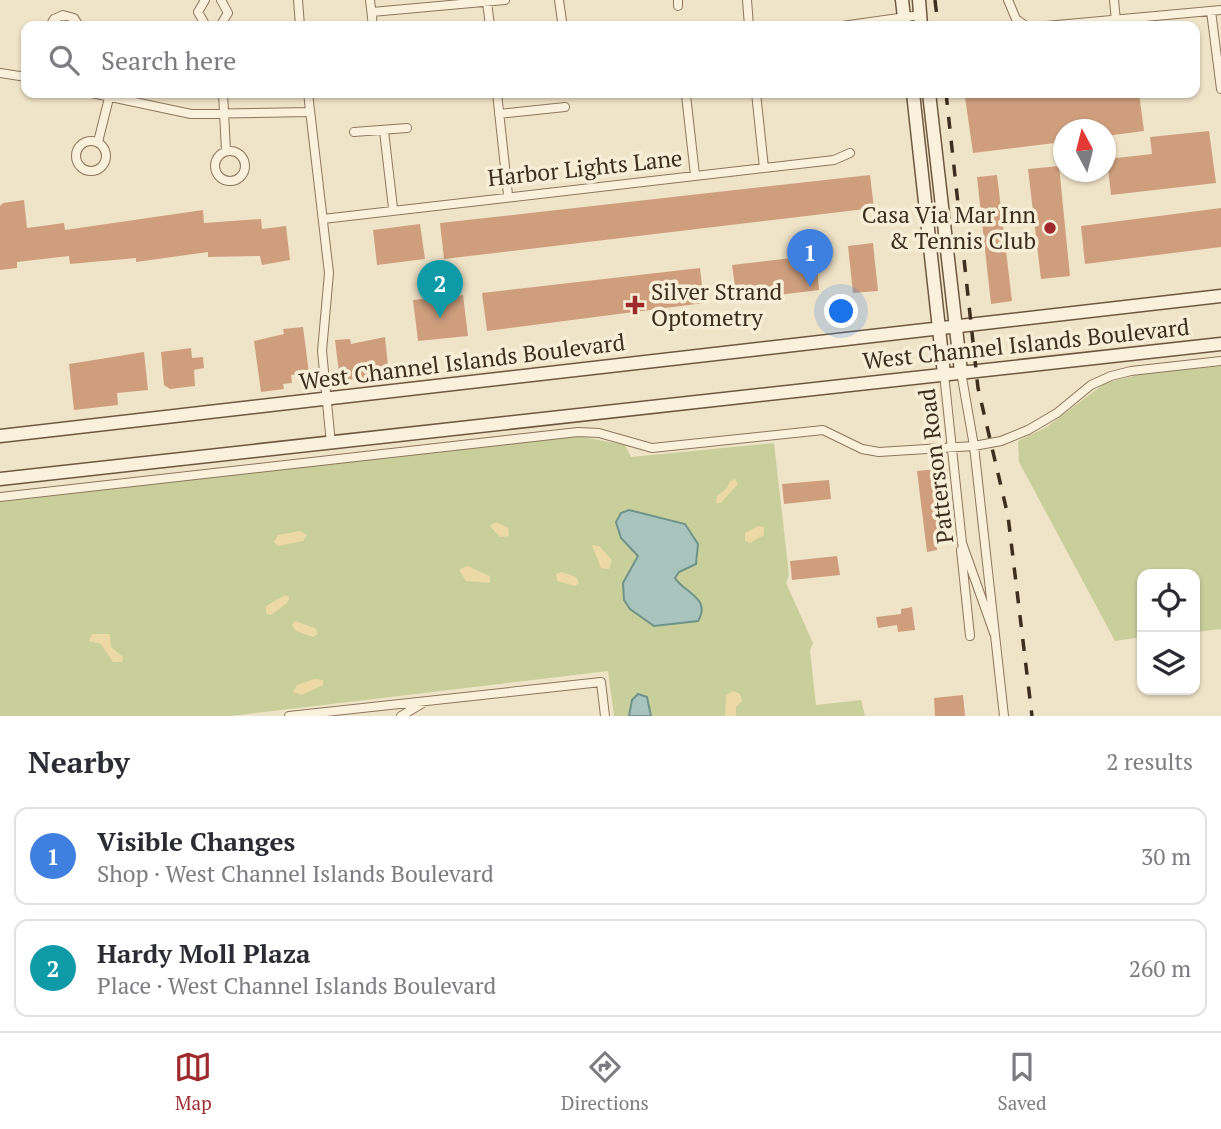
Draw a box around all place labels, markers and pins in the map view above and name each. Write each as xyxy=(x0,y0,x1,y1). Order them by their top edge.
place label: Casa Via Mar Inn & Tennis Club xyxy=(862,199,1036,256)
marker: Casa Via Mar Inn & Tennis Club xyxy=(1042,220,1058,236)
pin: 1 xyxy=(787,229,833,287)
pin: 2 xyxy=(417,260,463,318)
place label: Silver Strand Optometry xyxy=(651,276,782,333)
marker: Silver Strand Optometry xyxy=(625,295,645,315)

